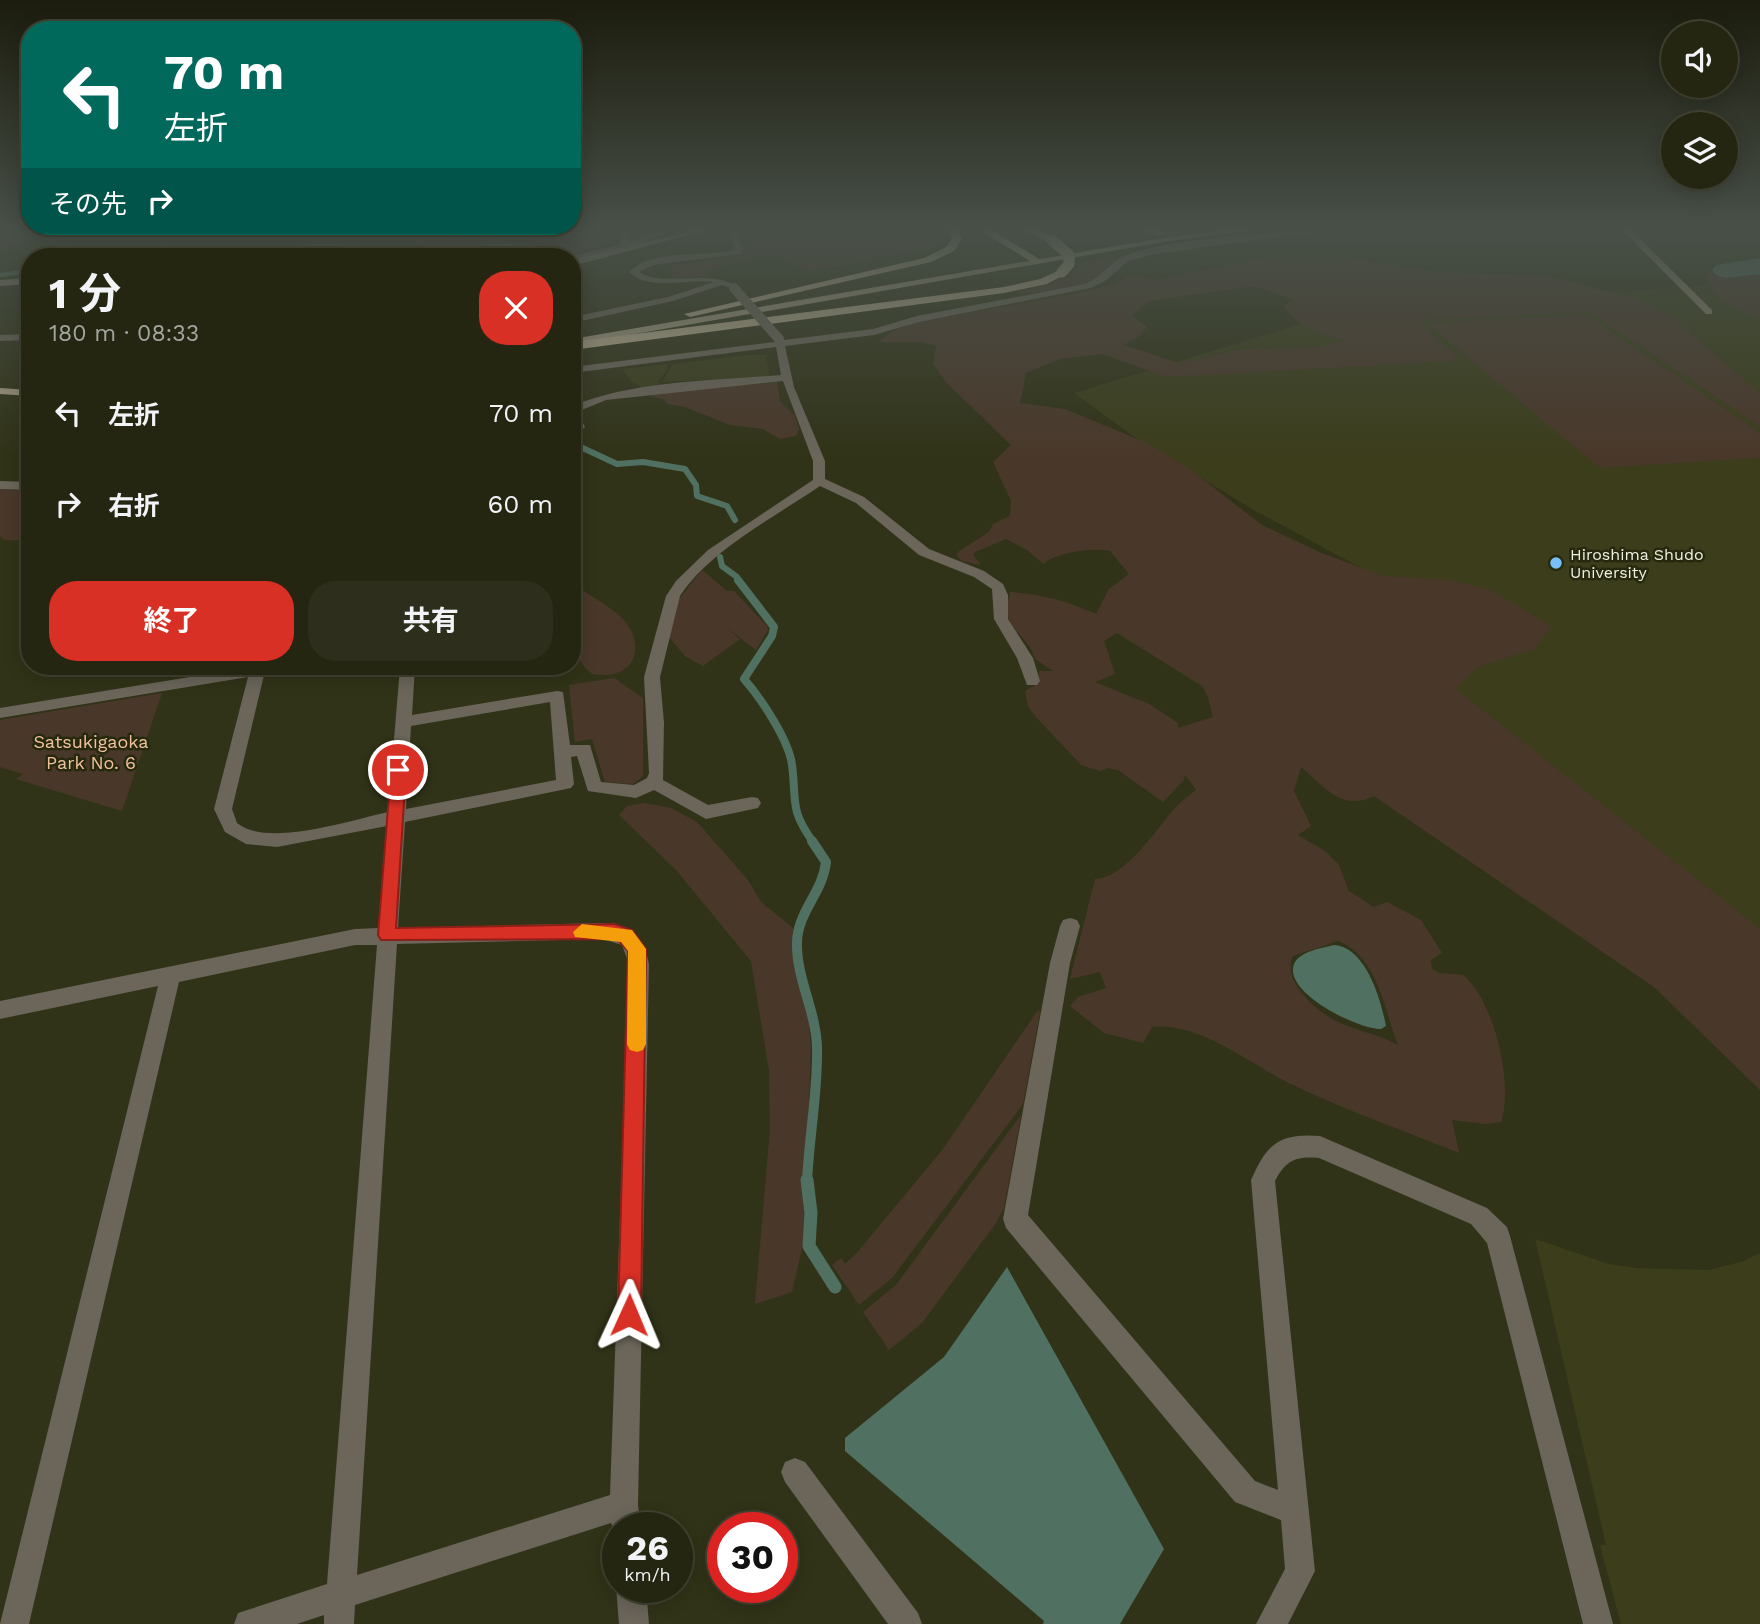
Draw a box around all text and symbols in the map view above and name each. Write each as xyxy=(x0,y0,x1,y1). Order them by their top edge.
map controls xyxy=(1661,21,1738,189)
button: sound xyxy=(1661,21,1738,98)
text: 70 m xyxy=(164,43,284,101)
icon: left xyxy=(49,49,140,140)
text: 左折 xyxy=(164,109,228,147)
button: layers xyxy=(1661,112,1738,189)
icon: right xyxy=(141,182,179,220)
text: その先 xyxy=(49,189,127,219)
text: 1 分 xyxy=(49,269,121,318)
button: close xyxy=(479,271,553,345)
text: 180 m · 08:33 xyxy=(49,320,199,347)
icon: left xyxy=(49,394,87,432)
text: 70 m xyxy=(489,398,553,428)
text: 左折 xyxy=(108,400,160,430)
icon: right xyxy=(49,485,87,523)
text: 60 m xyxy=(487,489,553,519)
text: 右折 xyxy=(108,491,160,521)
place label: Hiroshima Shudo University xyxy=(1570,545,1704,582)
marker: Hiroshima Shudo University xyxy=(1548,555,1564,571)
button: 終了 xyxy=(49,581,294,661)
button: 共有 xyxy=(308,581,553,661)
park label: Satsukigaoka Park No. 6 xyxy=(33,731,149,773)
pin xyxy=(368,740,428,800)
icon: arrive xyxy=(379,751,417,789)
position arrow xyxy=(592,1278,666,1352)
speed limit sign: 30 xyxy=(707,1512,798,1603)
text: 26 xyxy=(626,1527,669,1569)
text: km/h xyxy=(624,1564,671,1585)

